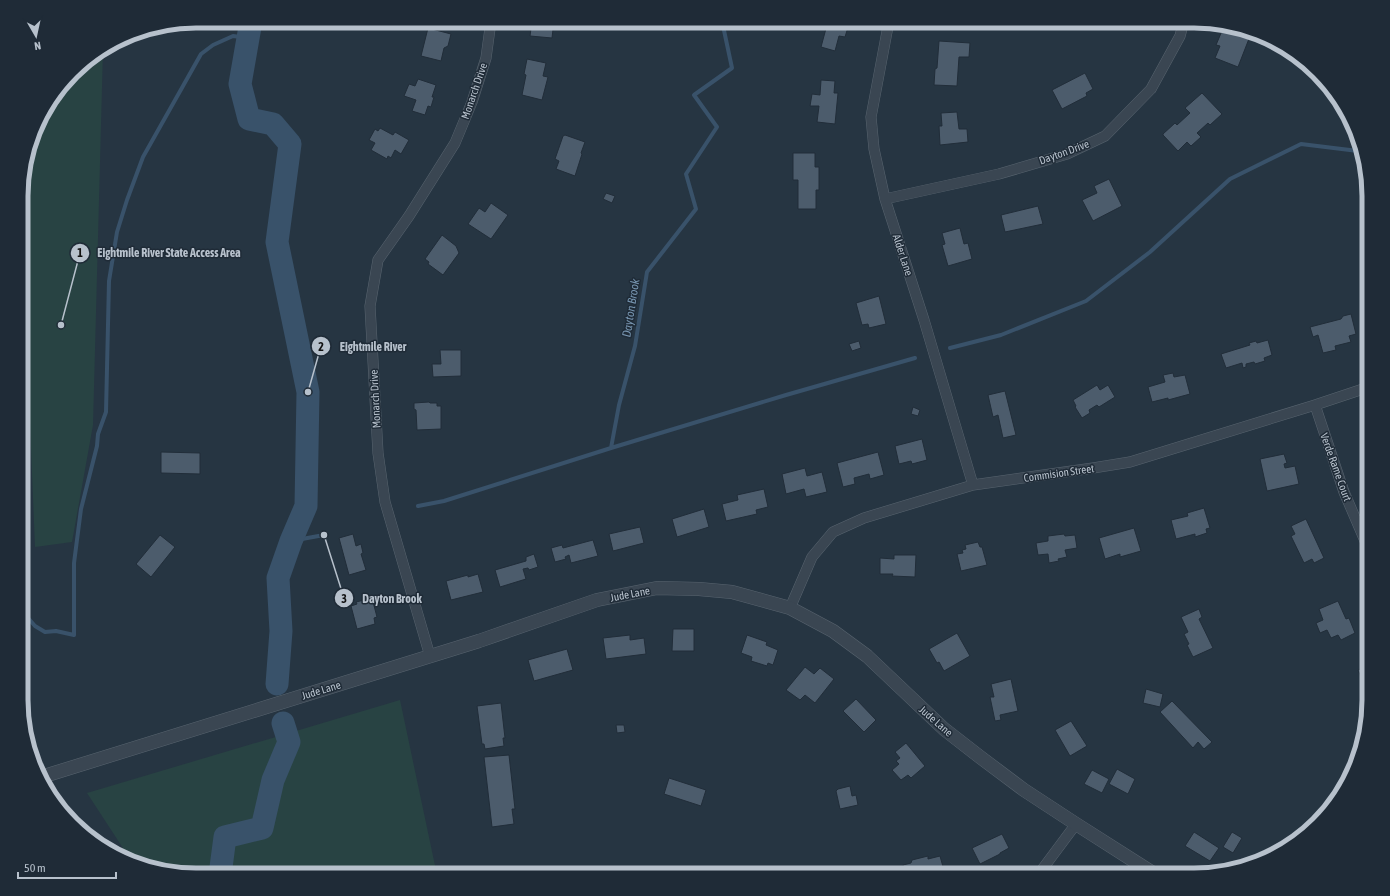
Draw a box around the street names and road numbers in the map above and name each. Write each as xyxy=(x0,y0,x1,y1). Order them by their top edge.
street label: Monarch Drive xyxy=(459,61,489,121)
street label: Dayton Drive xyxy=(1037,137,1091,167)
street label: Alder Lane xyxy=(891,233,915,277)
street label: Monarch Drive xyxy=(367,369,383,429)
street label: Verde Rame Court xyxy=(1318,431,1354,503)
street label: Commision Street xyxy=(1023,462,1095,484)
street label: Jude Lane xyxy=(609,584,651,604)
street label: Jude Lane xyxy=(300,678,342,702)
street label: Jude Lane xyxy=(917,703,955,739)

